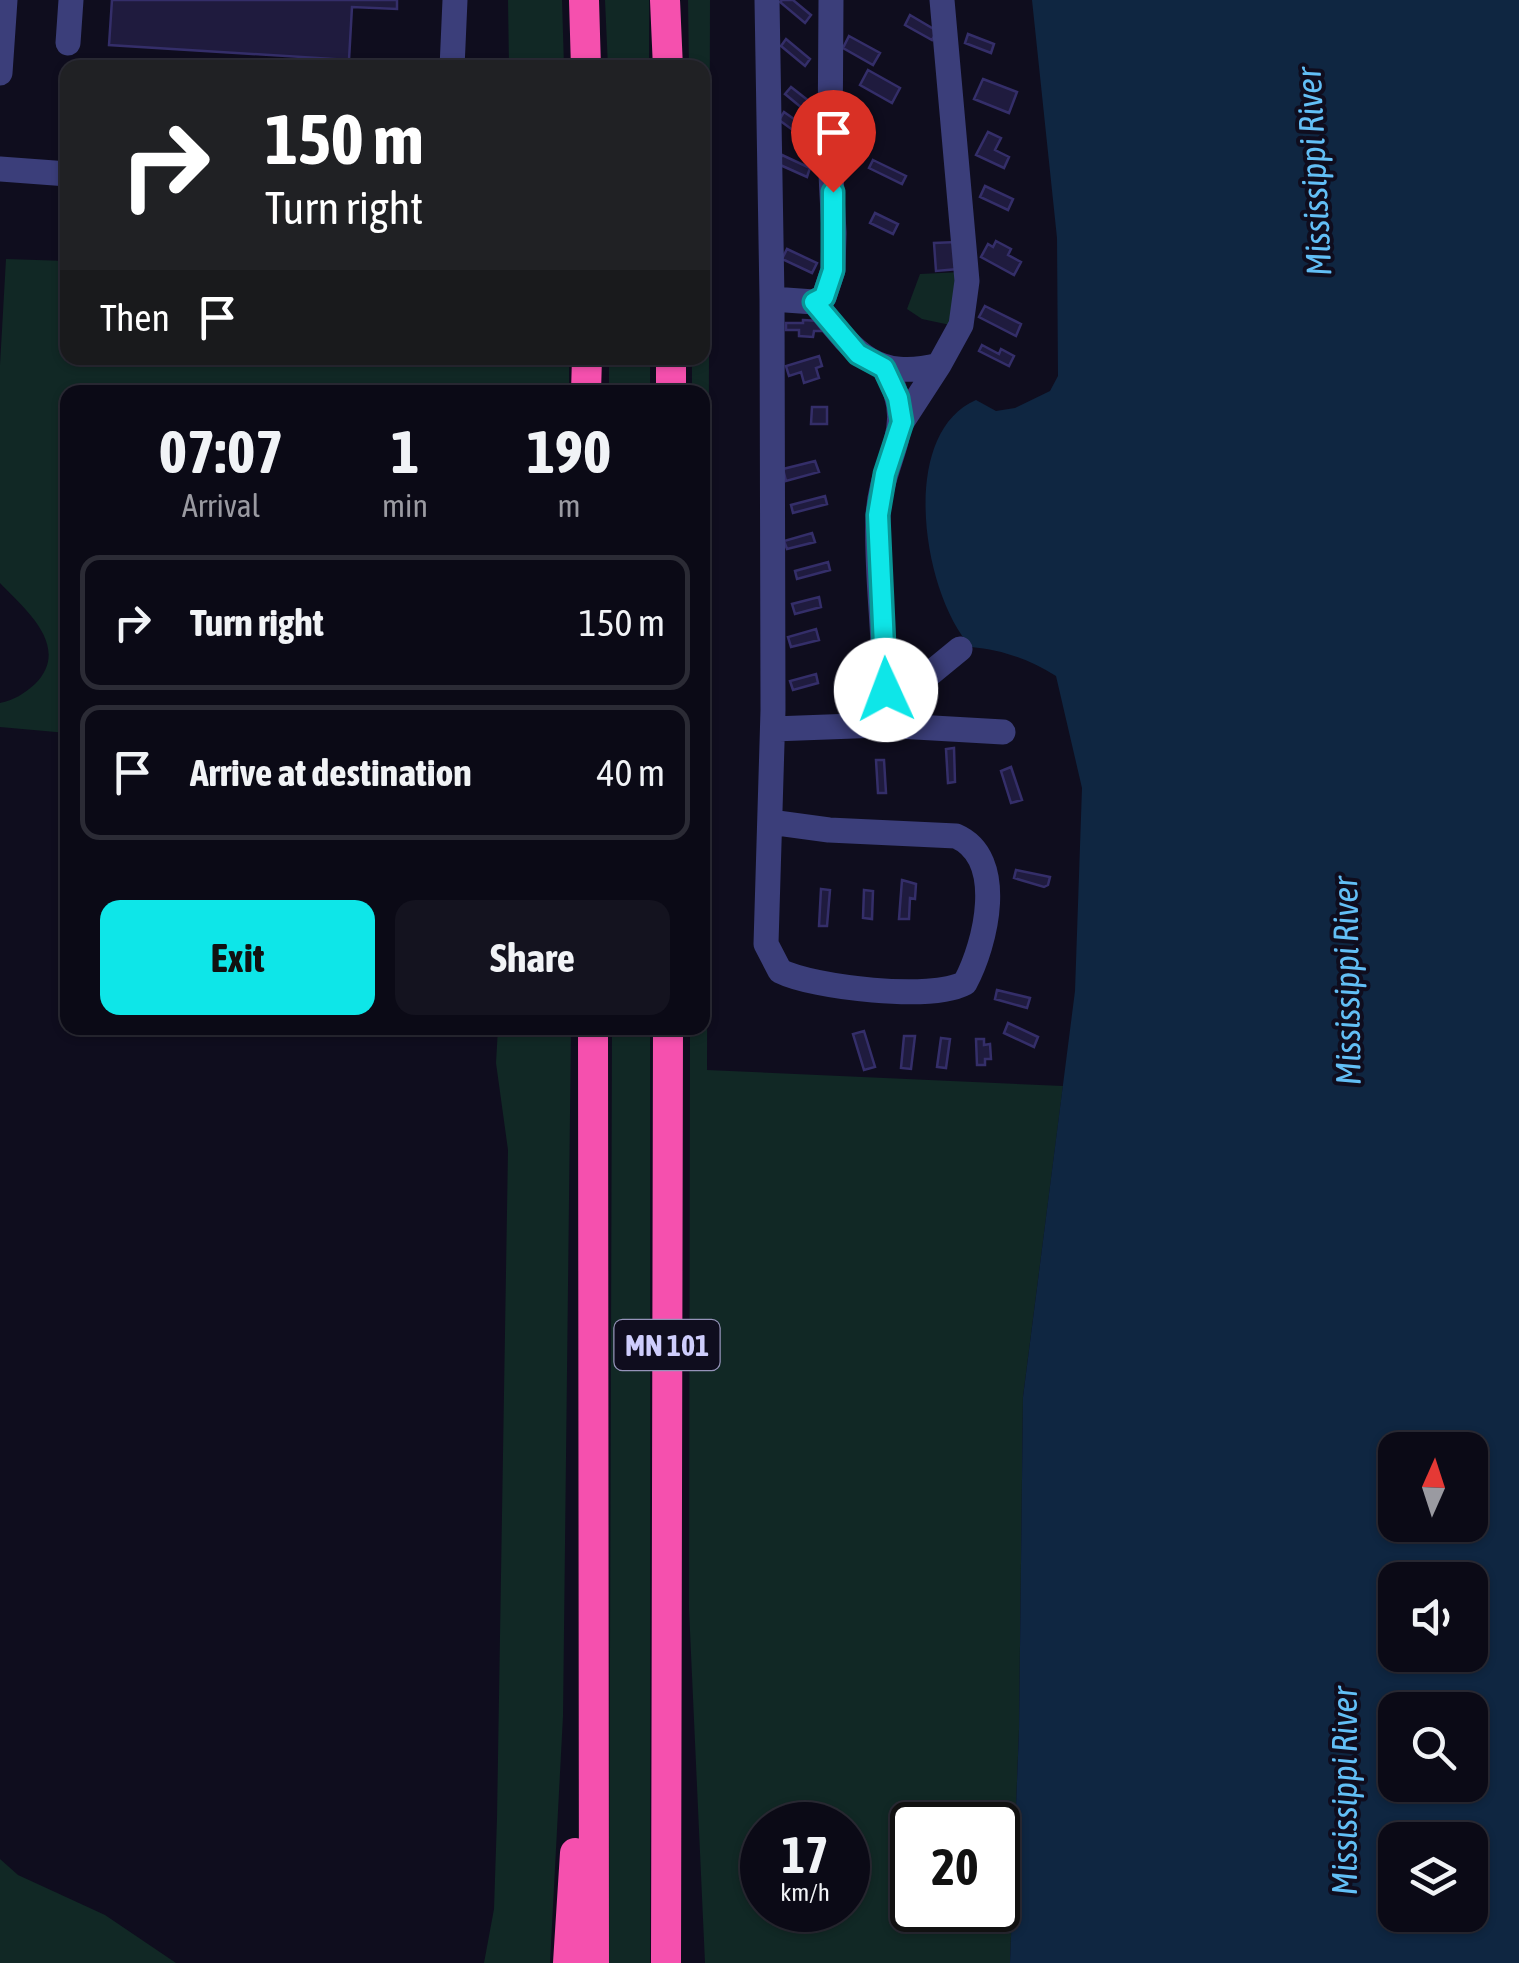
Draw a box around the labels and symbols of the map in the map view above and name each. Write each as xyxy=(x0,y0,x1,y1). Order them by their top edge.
water label: Mississippi River xyxy=(1287,65,1338,277)
pin xyxy=(791,90,876,193)
position arrow xyxy=(834,638,938,742)
water label: Mississippi River xyxy=(1324,875,1368,1086)
road number: MN 101 xyxy=(614,1320,720,1370)
north arrow xyxy=(1378,1432,1488,1542)
water label: Mississippi River xyxy=(1324,1685,1364,1895)
speed limit sign: 20 xyxy=(890,1802,1020,1932)

